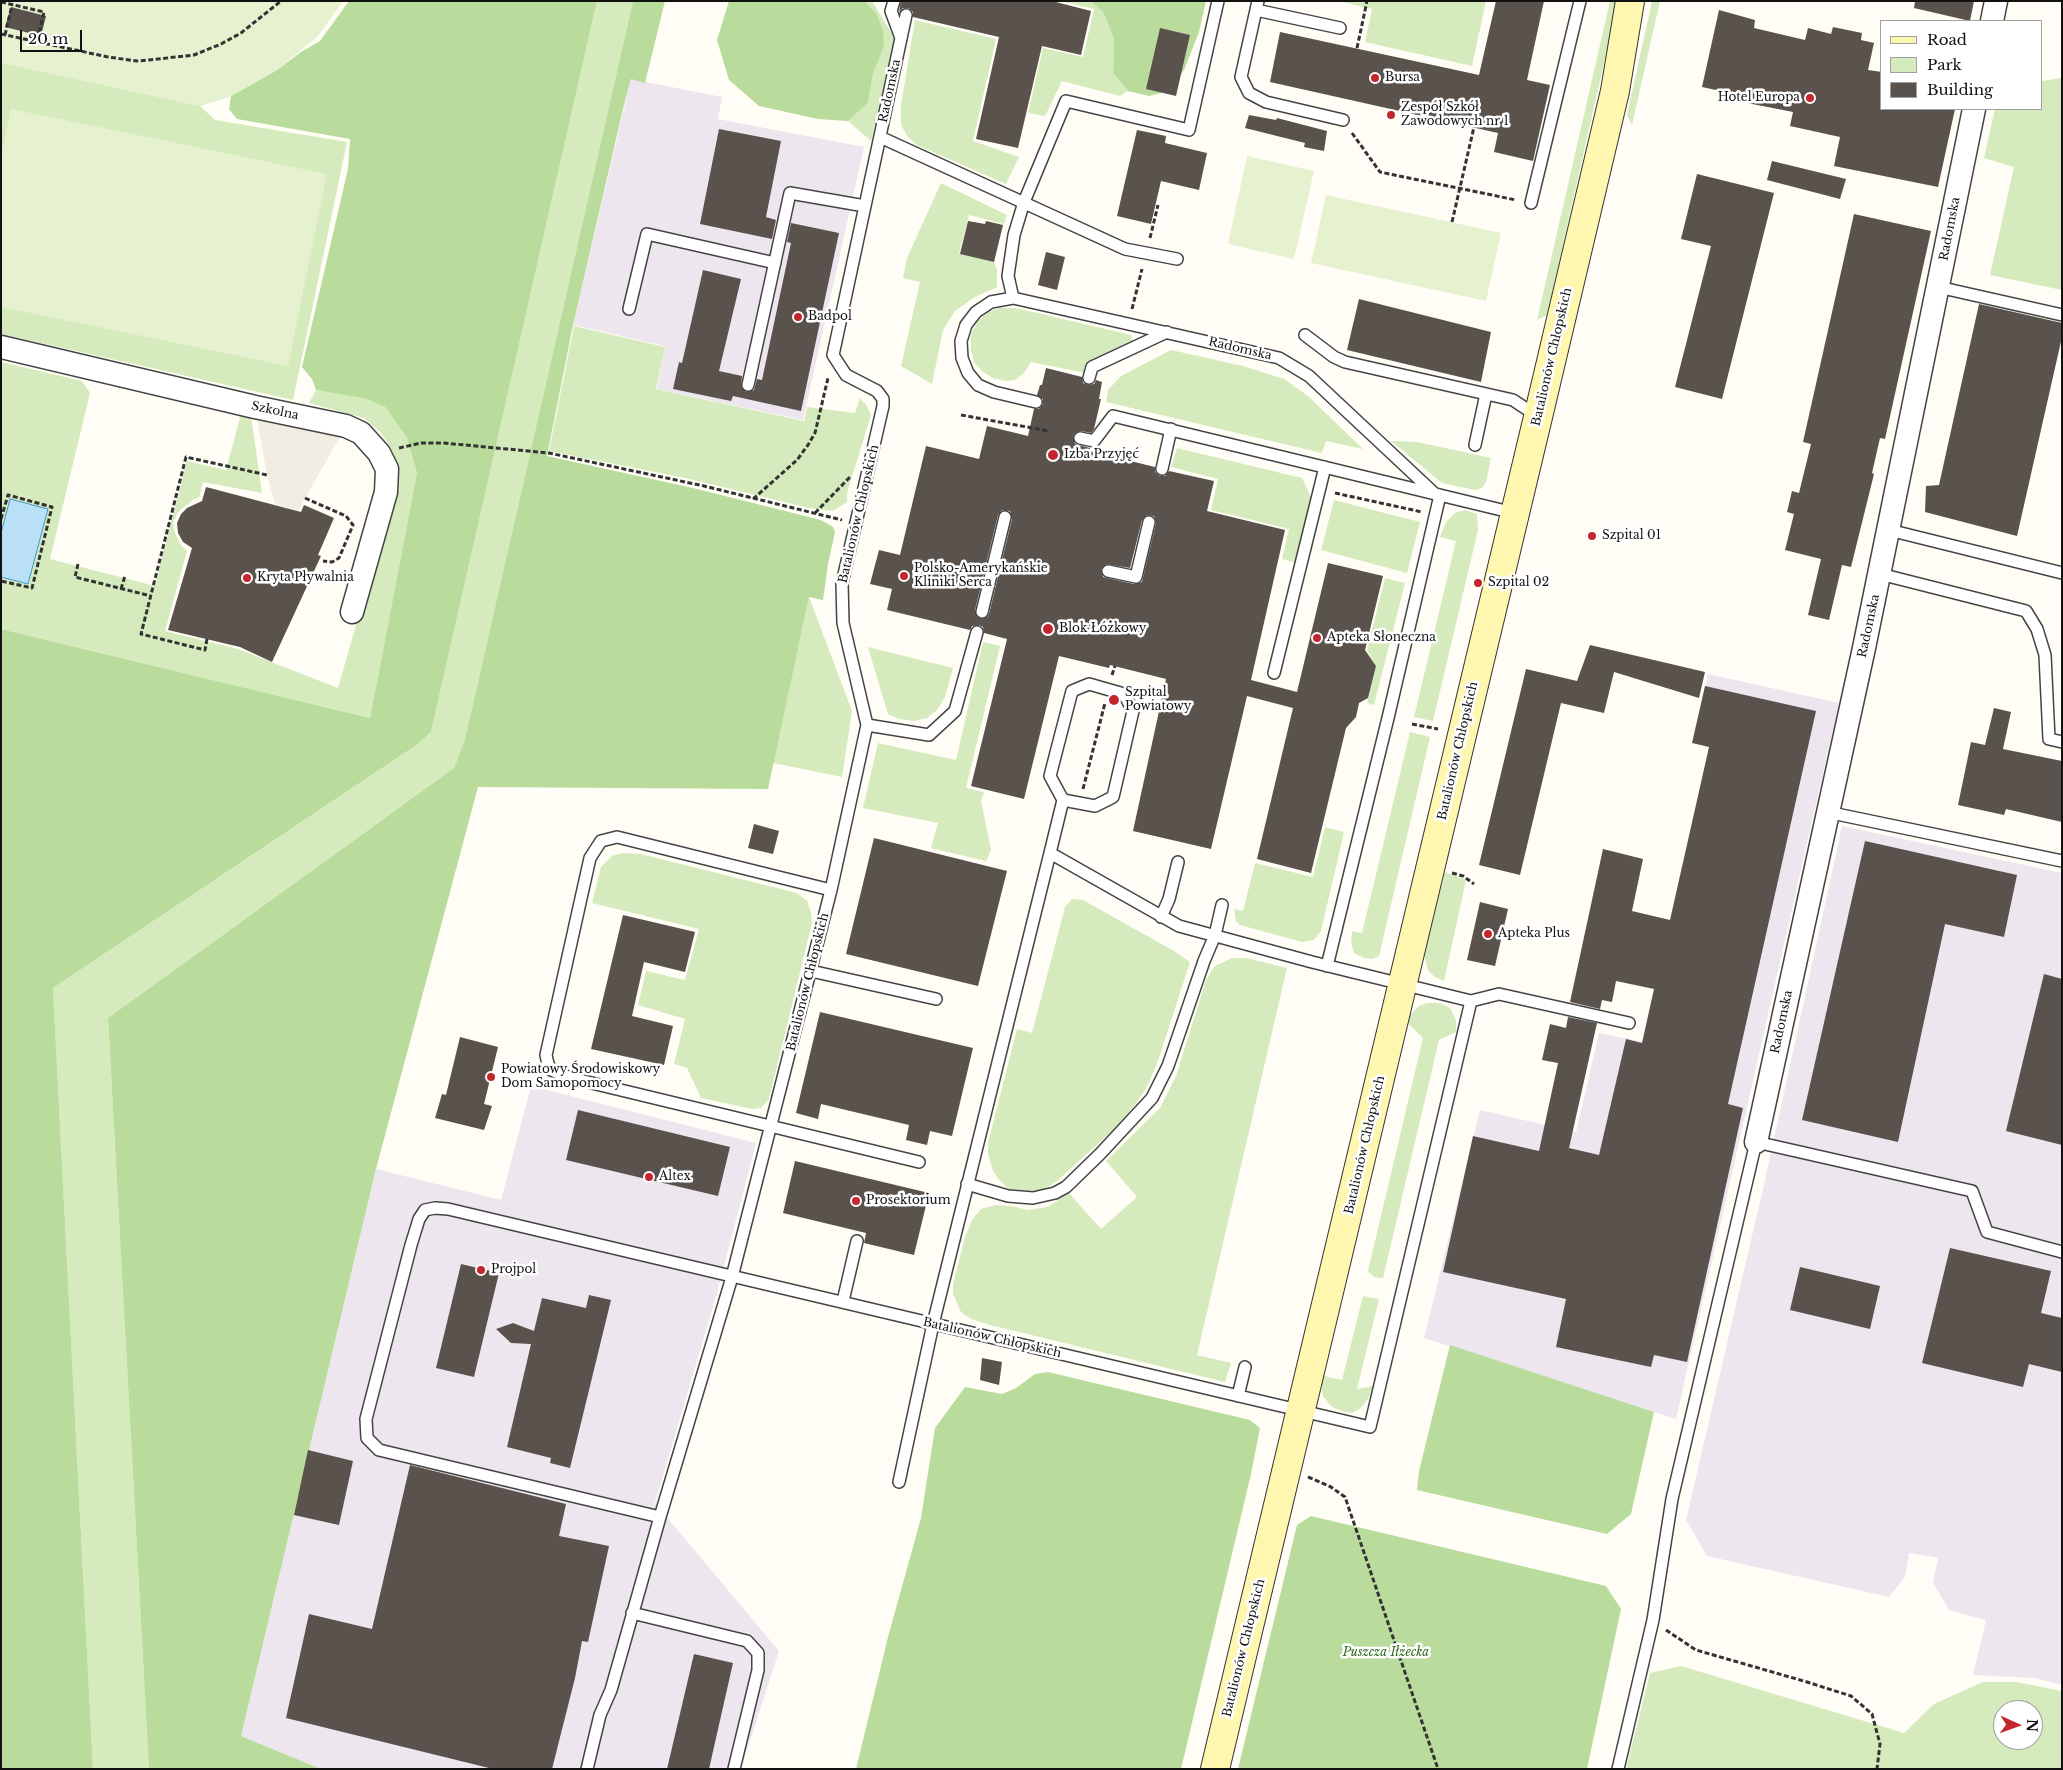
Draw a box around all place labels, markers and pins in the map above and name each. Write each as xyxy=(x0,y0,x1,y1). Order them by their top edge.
place label: Bursa xyxy=(1385,71,1420,85)
marker: Bursa xyxy=(1369,72,1381,84)
place label: Hotel Europa xyxy=(1718,91,1800,105)
marker: Hotel Europa xyxy=(1804,92,1816,104)
place label: Zespół Szkół Zawodowych nr 1 xyxy=(1401,101,1509,129)
marker: Zespół Szkół Zawodowych nr 1 xyxy=(1385,109,1397,121)
place label: Badpol xyxy=(808,310,852,324)
marker: Badpol xyxy=(792,311,804,323)
marker: Izba Przyjęć xyxy=(1046,448,1060,462)
place label: Izba Przyjęć xyxy=(1064,448,1139,462)
place label: Szpital 01 xyxy=(1602,529,1661,543)
marker: Szpital 01 xyxy=(1586,530,1598,542)
place label: Polsko-Amerykańskie Kliniki Serca xyxy=(914,562,1048,590)
marker: Polsko-Amerykańskie Kliniki Serca xyxy=(898,570,910,582)
place label: Kryta Pływalnia xyxy=(257,571,354,585)
marker: Kryta Pływalnia xyxy=(241,572,253,584)
place label: Szpital 02 xyxy=(1488,576,1549,590)
marker: Szpital 02 xyxy=(1472,577,1484,589)
marker: Blok Łóżkowy xyxy=(1041,622,1055,636)
place label: Blok Łóżkowy xyxy=(1059,622,1146,636)
place label: Apteka Słoneczna xyxy=(1327,631,1436,645)
marker: Apteka Słoneczna xyxy=(1311,632,1323,644)
place label: Szpital Powiatowy xyxy=(1125,686,1191,714)
marker: Szpital Powiatowy xyxy=(1107,693,1121,707)
place label: Apteka Plus xyxy=(1498,927,1570,941)
marker: Apteka Plus xyxy=(1482,928,1494,940)
place label: Powiatowy Środowiskowy Dom Samopomocy xyxy=(501,1063,660,1091)
marker: Powiatowy Środowiskowy Dom Samopomocy xyxy=(485,1071,497,1083)
place label: Altex xyxy=(659,1170,691,1184)
marker: Altex xyxy=(643,1171,655,1183)
place label: Prosektorium xyxy=(866,1194,951,1208)
marker: Prosektorium xyxy=(850,1195,862,1207)
place label: Projpol xyxy=(491,1263,536,1277)
marker: Projpol xyxy=(475,1264,487,1276)

